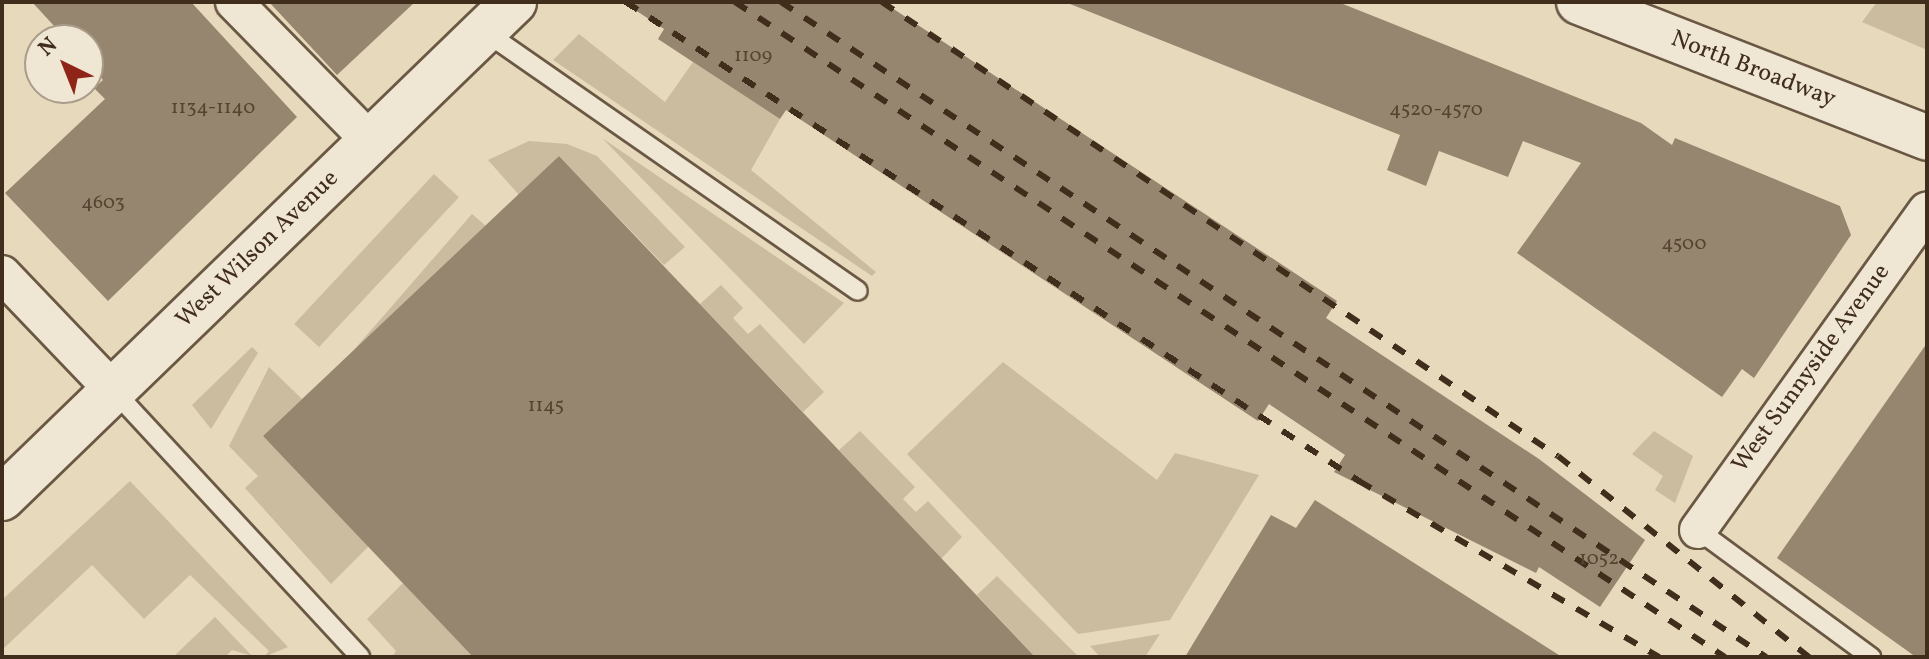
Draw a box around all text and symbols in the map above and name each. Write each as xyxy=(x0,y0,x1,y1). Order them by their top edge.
north arrow xyxy=(24,24,104,104)
street label: North Broadway xyxy=(1667,25,1839,115)
text: N xyxy=(32,31,65,64)
house number: 1109 xyxy=(734,44,772,68)
house number: 1134-1140 xyxy=(171,96,255,120)
house number: 4520-4570 xyxy=(1389,98,1483,122)
street label: West Wilson Avenue xyxy=(171,165,345,335)
house number: 4603 xyxy=(81,191,125,215)
house number: 4500 xyxy=(1662,232,1706,256)
street label: West Sunnyside Avenue xyxy=(1727,259,1897,479)
house number: 1145 xyxy=(528,394,564,418)
house number: 1052 xyxy=(1579,547,1619,571)

